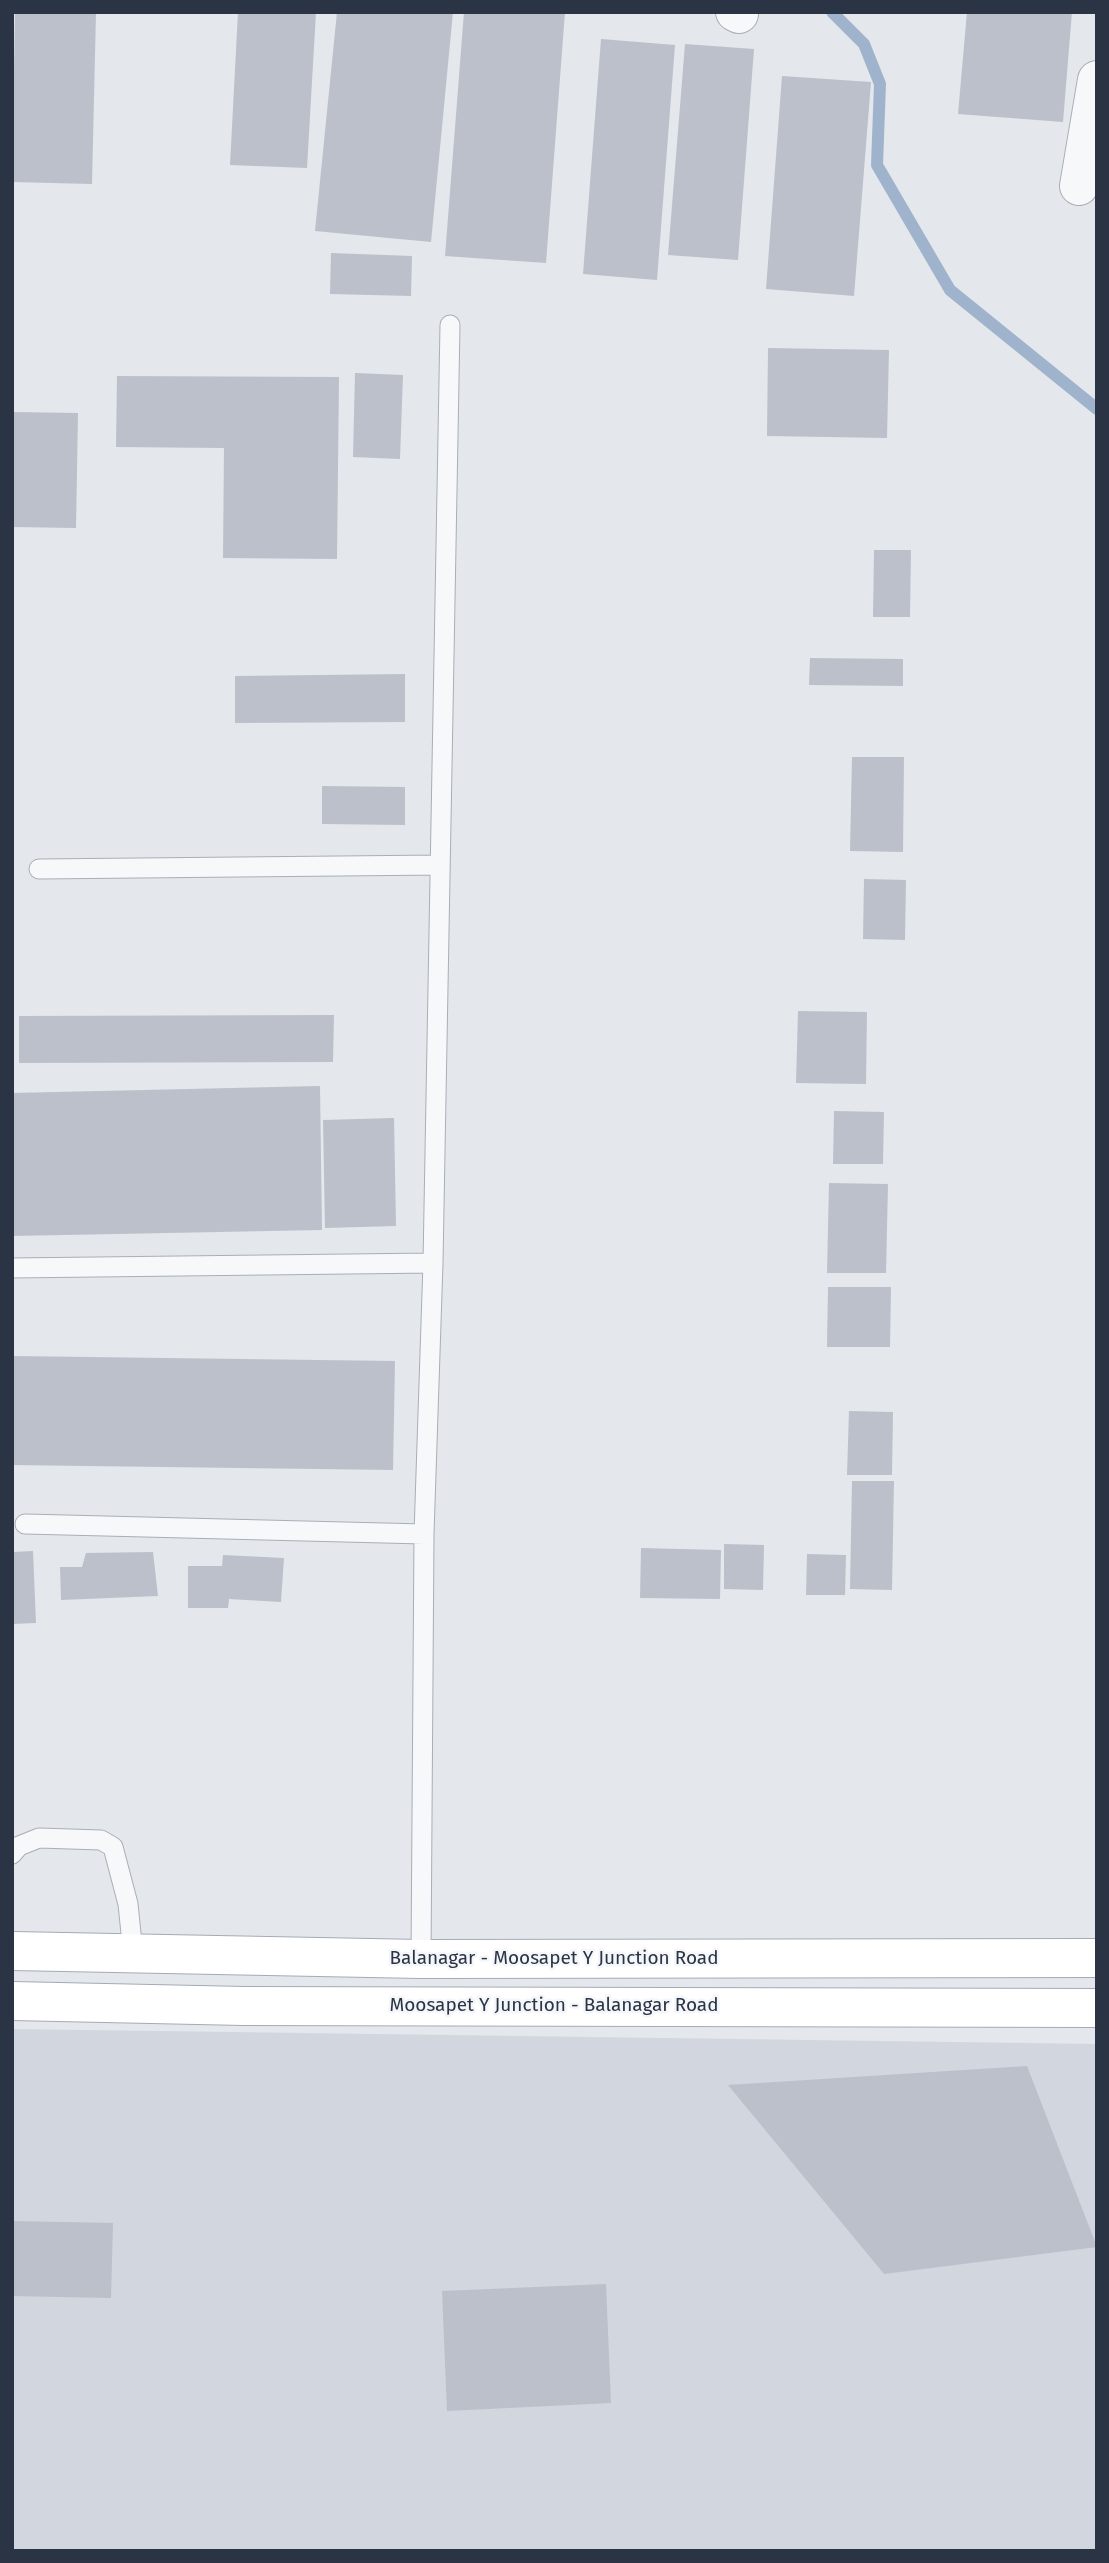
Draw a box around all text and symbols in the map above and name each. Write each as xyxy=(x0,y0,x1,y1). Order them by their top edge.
street label: Balanagar - Moosapet Y Junction Road xyxy=(389,1948,719,1970)
street label: Moosapet Y Junction - Balanagar Road xyxy=(389,1995,719,2017)

